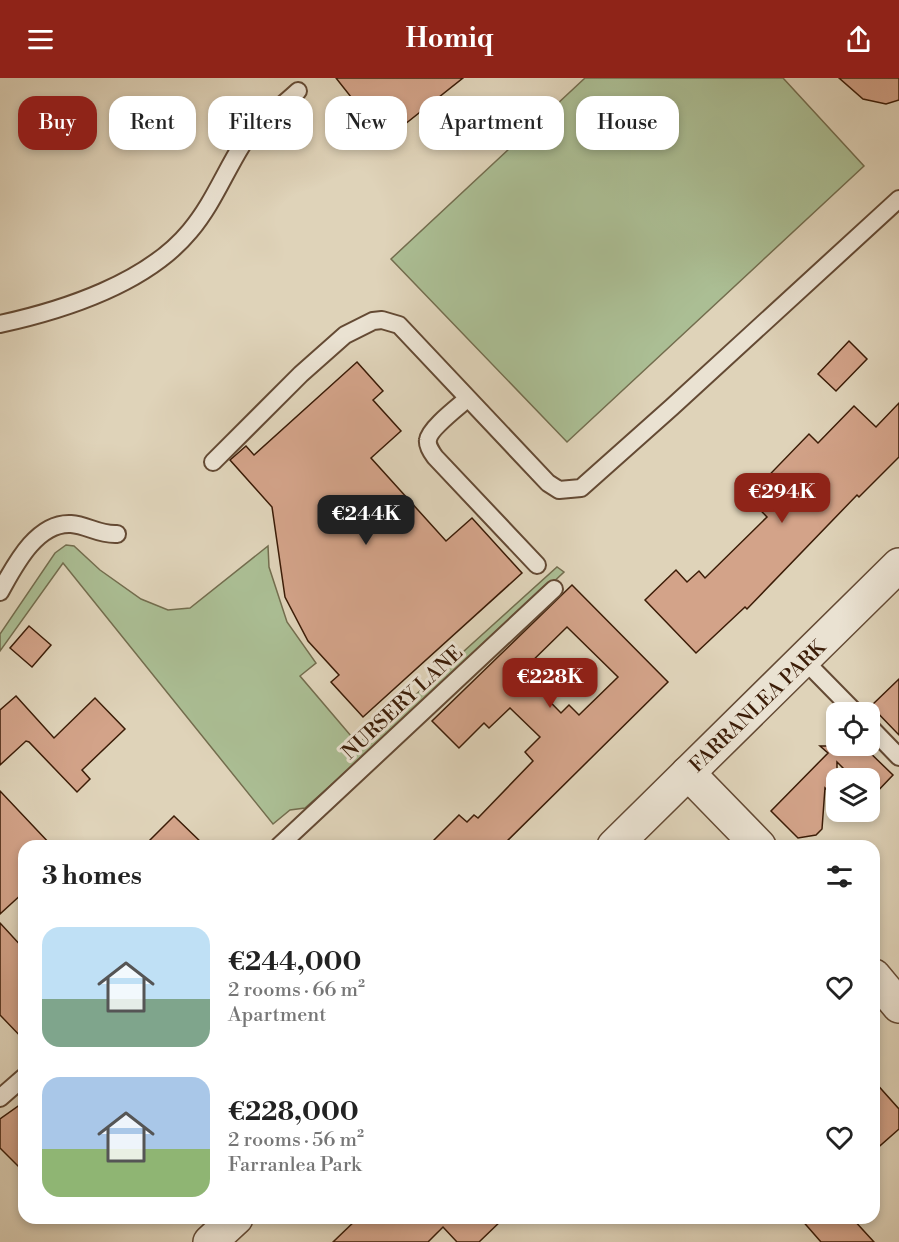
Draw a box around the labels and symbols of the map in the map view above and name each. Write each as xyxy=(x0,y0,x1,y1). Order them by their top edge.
pin: €294K xyxy=(740,473,824,524)
pin: €244K xyxy=(324,495,408,546)
street label: FARRANLEA PARK xyxy=(685,635,832,779)
street label: NURSERY LANE xyxy=(338,641,469,765)
pin: €228K xyxy=(508,658,592,709)

